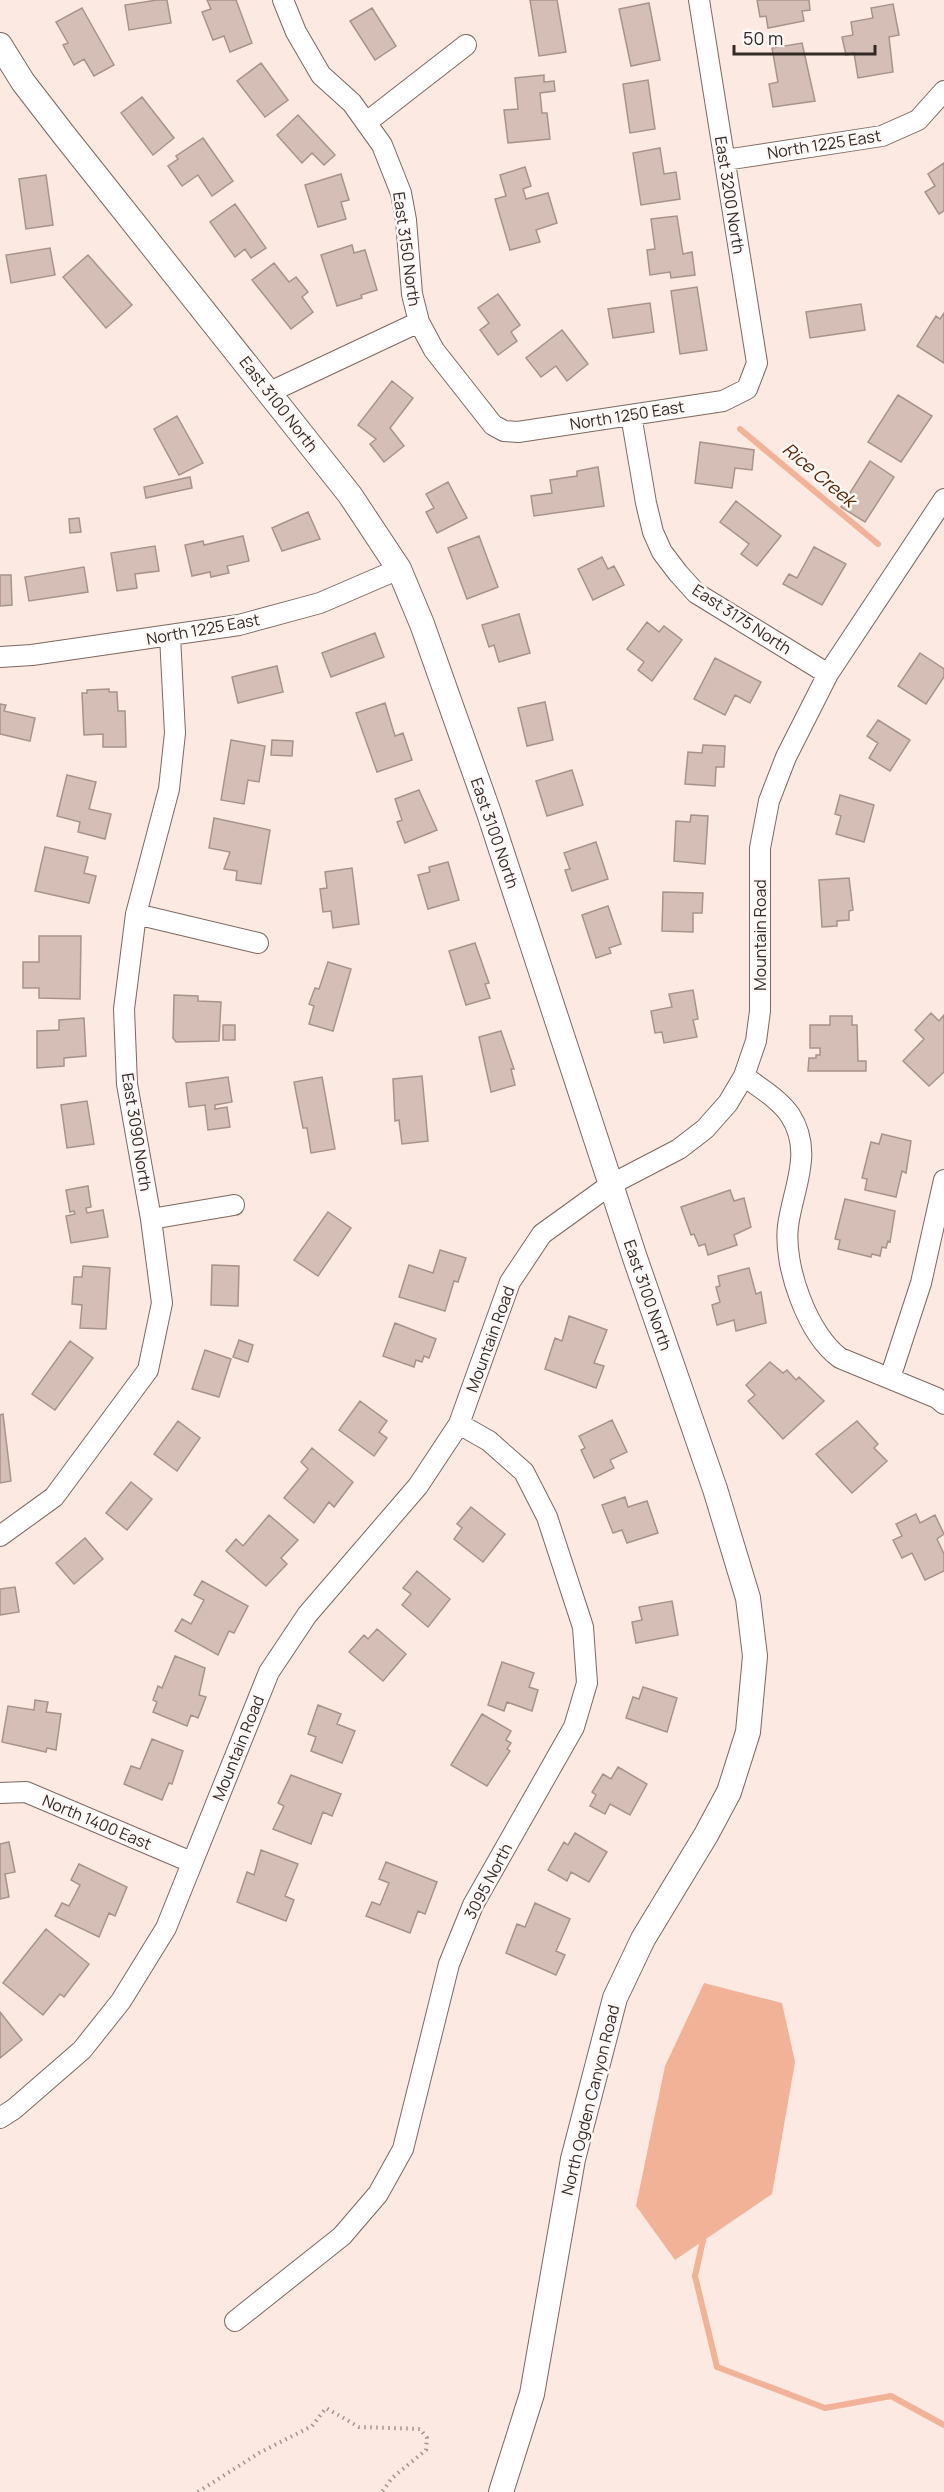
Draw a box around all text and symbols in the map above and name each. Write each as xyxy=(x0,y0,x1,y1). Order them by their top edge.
scale bar xyxy=(734,18,875,56)
text: 50 m xyxy=(743,26,783,50)
street label: North 1225 East xyxy=(765,124,883,164)
street label: East 3200 North xyxy=(710,135,750,255)
street label: East 3150 North xyxy=(388,190,426,308)
street label: East 3100 North xyxy=(235,352,323,456)
street label: North 1250 East xyxy=(568,395,686,435)
water label: Rice Creek xyxy=(778,437,864,514)
street label: East 3175 North xyxy=(688,579,796,659)
street label: North 1225 East xyxy=(144,608,262,650)
street label: East 3100 North xyxy=(466,775,524,891)
street label: Mountain Road xyxy=(749,879,771,991)
street label: East 3090 North xyxy=(117,1071,157,1193)
street label: East 3100 North xyxy=(619,1237,677,1353)
street label: Mountain Road xyxy=(461,1283,519,1395)
street label: Mountain Road xyxy=(207,1692,269,1804)
street label: North 1400 East xyxy=(39,1789,155,1855)
street label: 3095 North xyxy=(459,1839,517,1923)
street label: North Ogden Canyon Road xyxy=(556,2003,624,2197)

